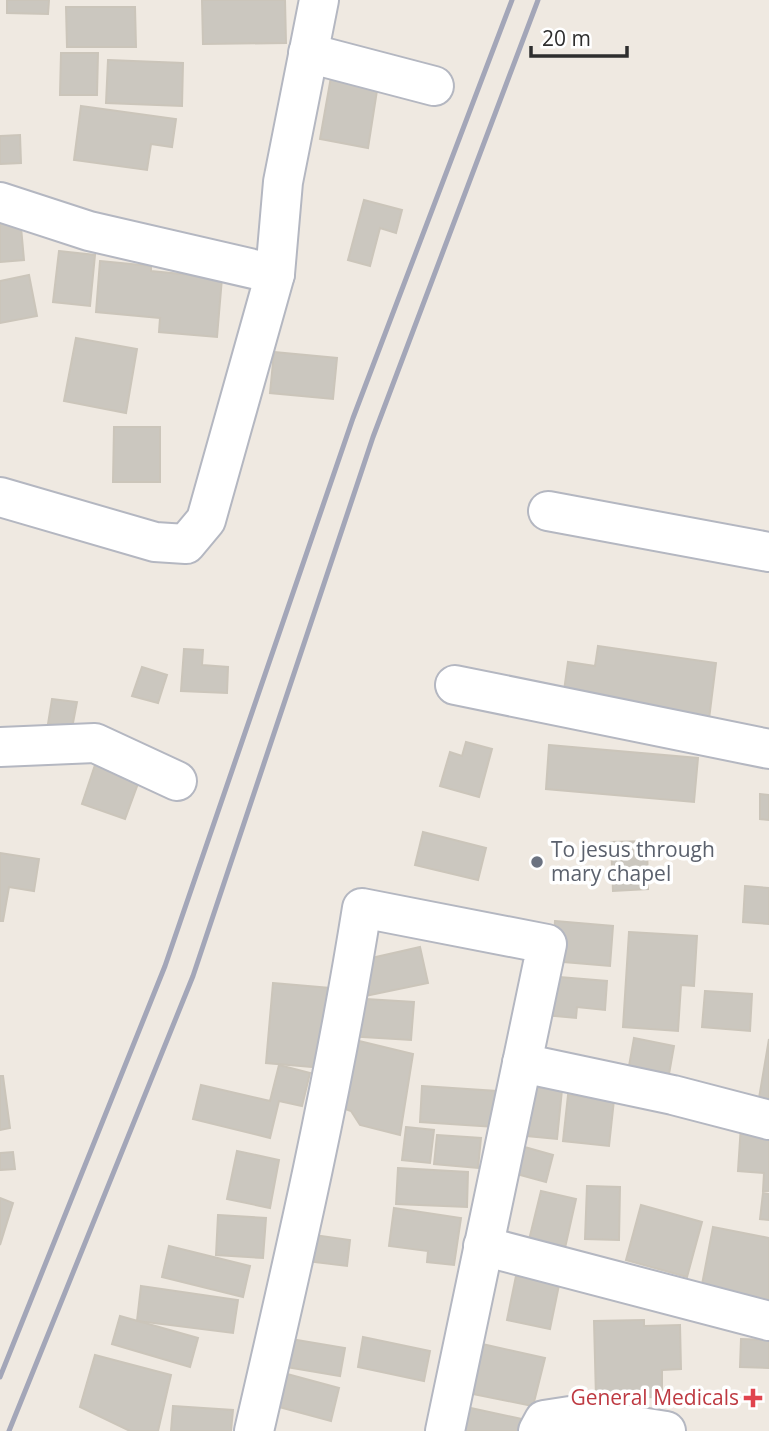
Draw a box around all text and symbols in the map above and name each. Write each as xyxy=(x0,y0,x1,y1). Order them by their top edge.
scale bar xyxy=(531,14,627,58)
text: 20 m xyxy=(542,24,591,52)
place label: To jesus through mary chapel xyxy=(551,835,715,887)
marker: To jesus through mary chapel xyxy=(529,854,545,870)
place label: General Medicals xyxy=(570,1383,739,1411)
marker: General Medicals xyxy=(745,1390,761,1406)

